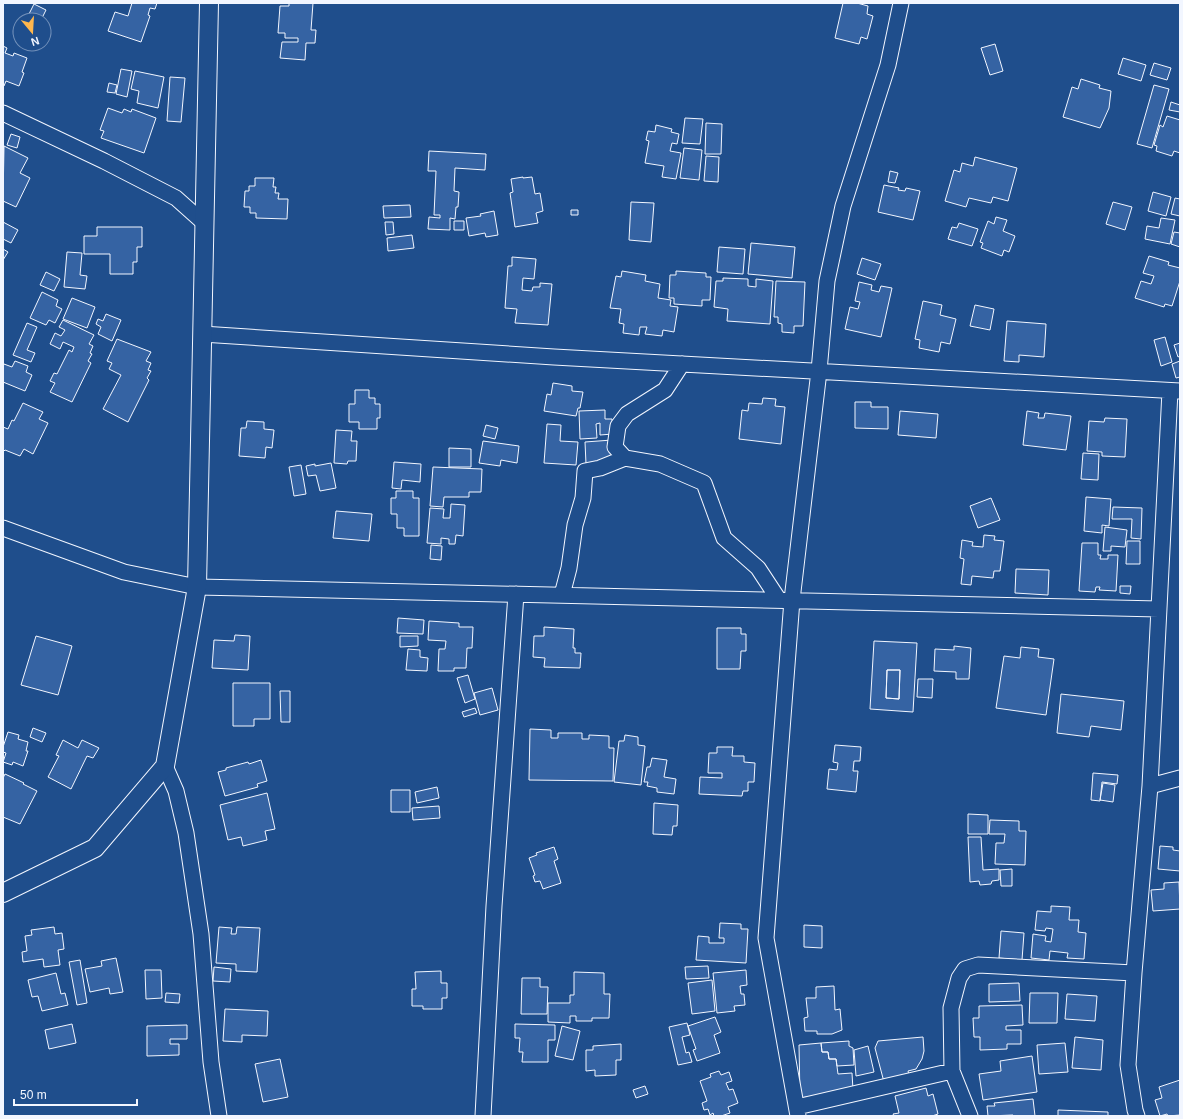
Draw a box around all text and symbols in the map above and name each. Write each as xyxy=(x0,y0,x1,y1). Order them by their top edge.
north arrow xyxy=(12,12,52,52)
text: N xyxy=(29,35,41,48)
scale bar xyxy=(14,1081,137,1107)
text: 50 m xyxy=(20,1088,47,1102)

